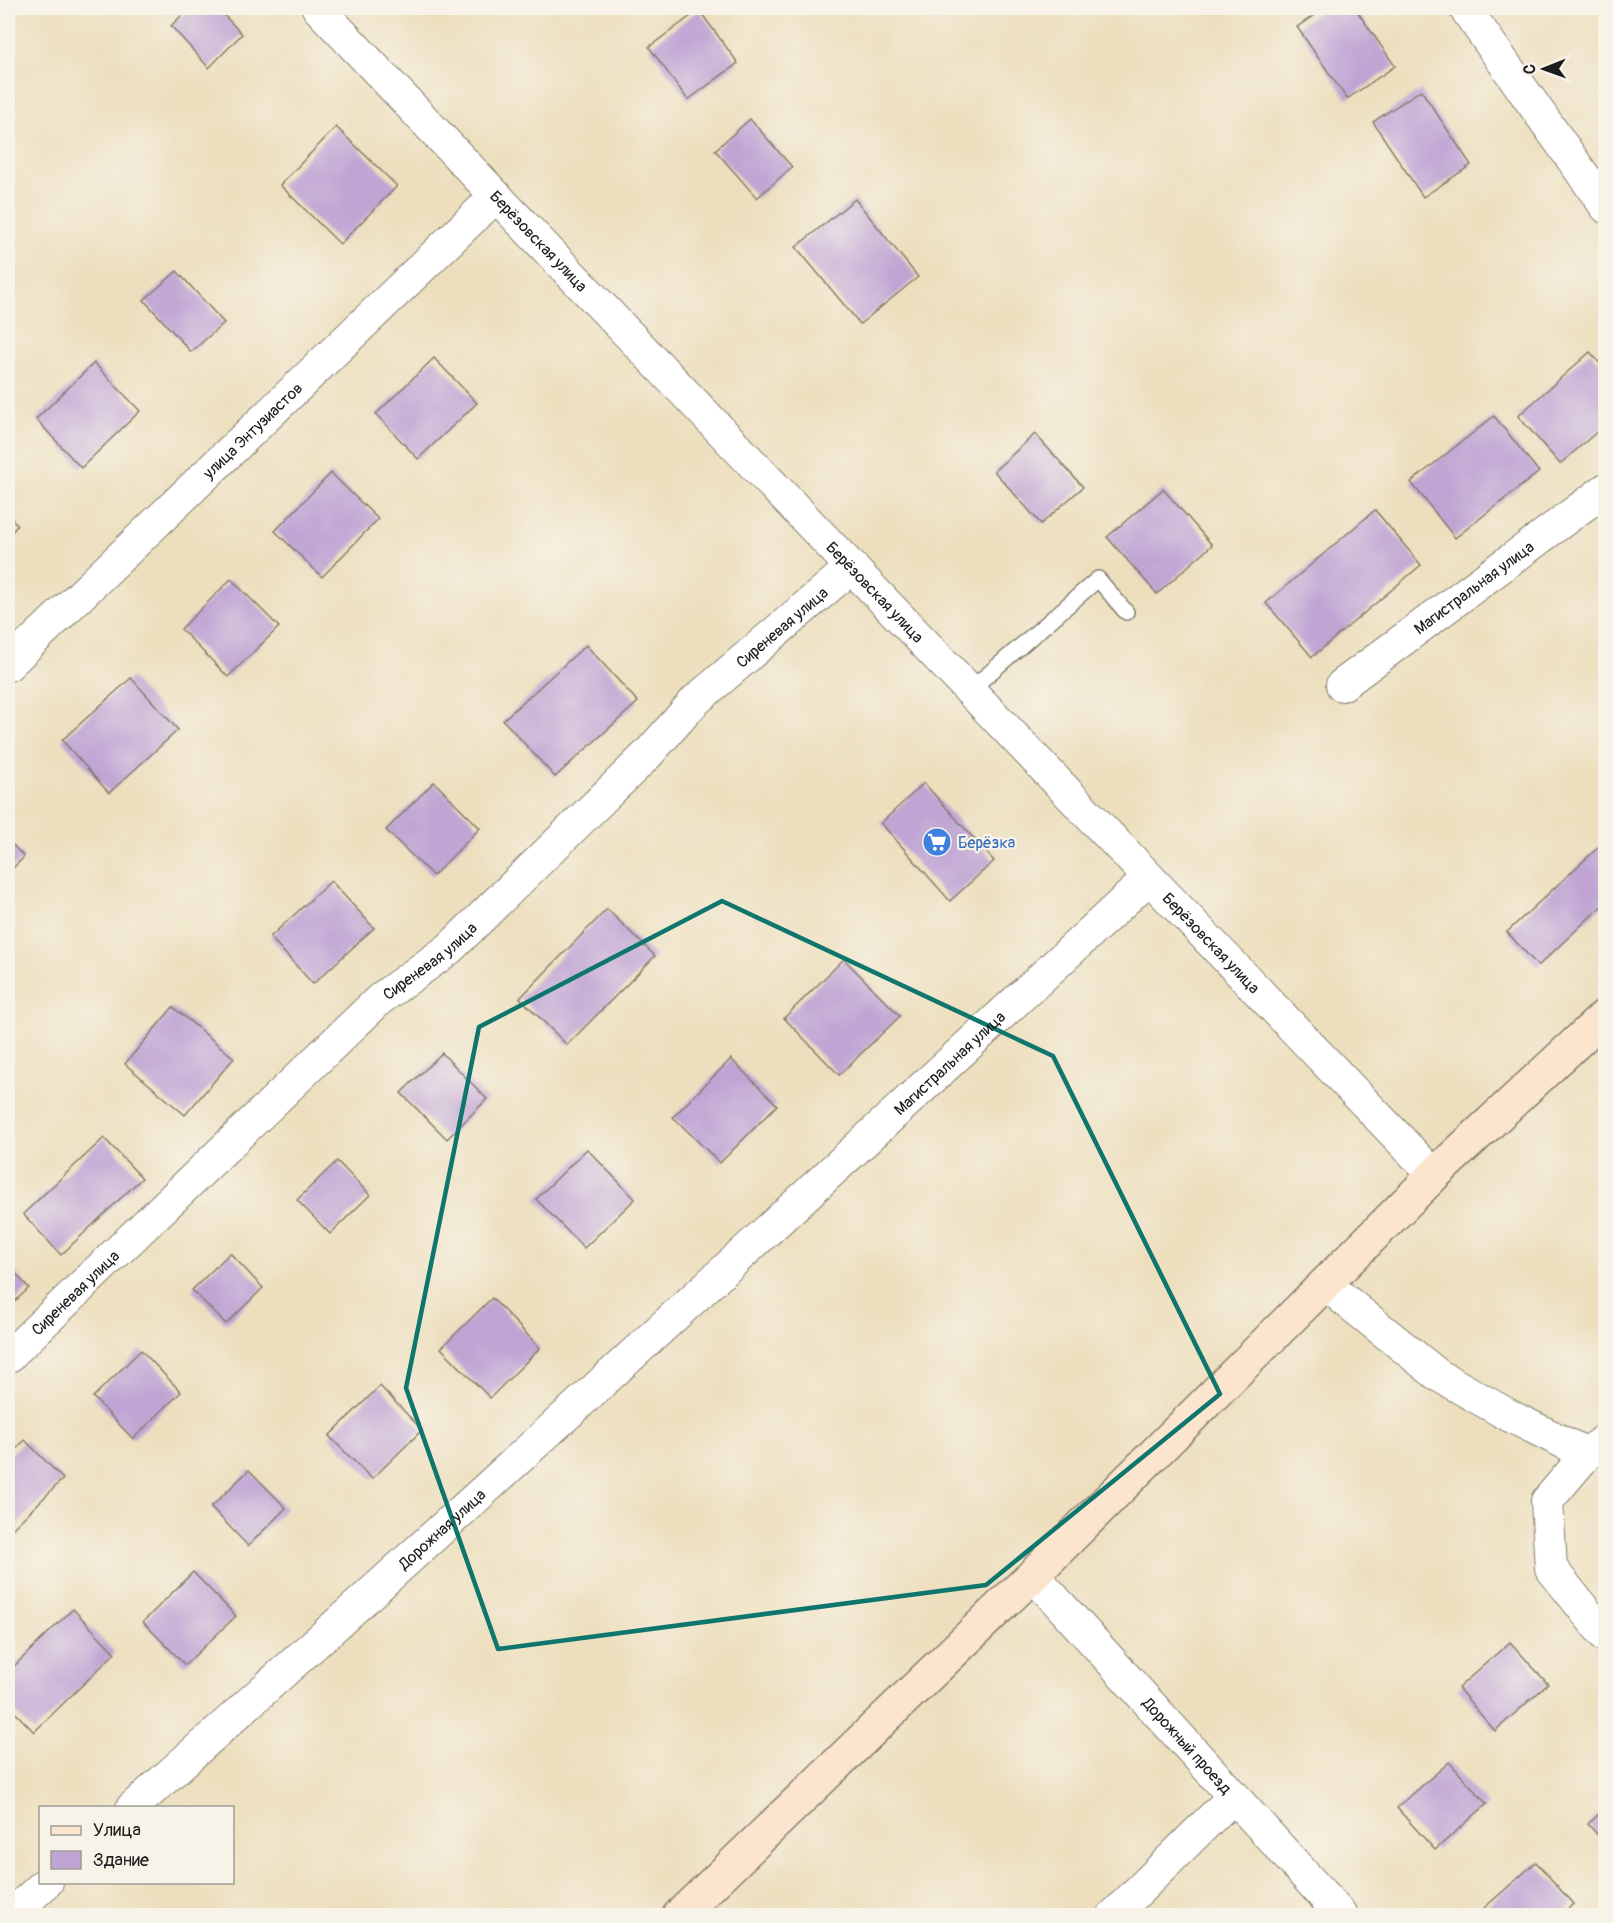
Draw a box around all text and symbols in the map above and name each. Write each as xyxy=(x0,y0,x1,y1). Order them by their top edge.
north arrow xyxy=(1514,39,1574,99)
text: С xyxy=(1520,64,1540,74)
street label: Берёзовская улица xyxy=(485,187,591,296)
street label: улица Энтузиастов xyxy=(198,378,307,484)
street label: Магистральная улица xyxy=(1410,537,1538,639)
street label: Берёзовская улица xyxy=(821,538,928,647)
street label: Сиреневая улица xyxy=(732,583,832,673)
supermarket icon: Берёзка xyxy=(921,826,953,858)
place label: Берёзка xyxy=(958,833,1015,853)
street label: Берёзовская улица xyxy=(1158,889,1264,998)
street label: Сиреневая улица xyxy=(379,918,482,1005)
street label: Магистральная улица xyxy=(890,1007,1010,1120)
street label: Сиреневая улица xyxy=(27,1246,124,1340)
street label: Дорожная улица xyxy=(394,1485,490,1575)
street label: Дорожный проезд xyxy=(1137,1693,1236,1799)
legend xyxy=(39,1806,234,1884)
text: Улица xyxy=(93,1819,141,1842)
text: Здание xyxy=(93,1849,149,1872)

